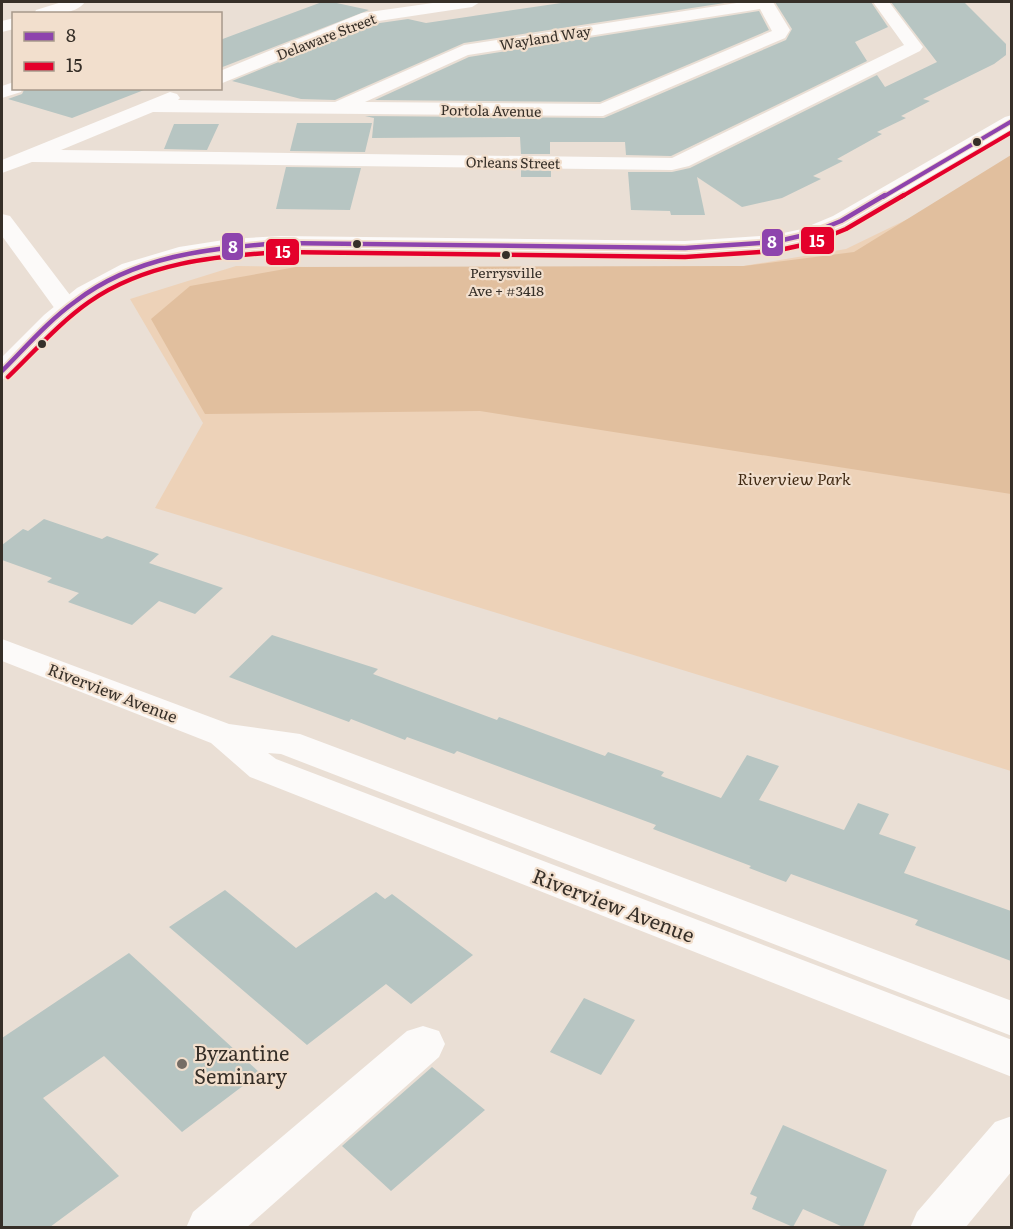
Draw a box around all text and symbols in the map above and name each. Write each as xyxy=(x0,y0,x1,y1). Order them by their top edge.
street label: Delaware Street xyxy=(273,8,379,64)
legend xyxy=(12,12,222,90)
street label: Wayland Way xyxy=(498,20,593,54)
text: 8 xyxy=(66,21,76,48)
text: 15 xyxy=(66,51,82,78)
street label: Portola Avenue xyxy=(440,99,542,121)
unlabelled marker xyxy=(971,136,983,148)
street label: Orleans Street xyxy=(466,151,561,173)
line badge: 15 xyxy=(800,226,835,255)
line badge: 8 xyxy=(761,228,784,257)
text: 15 xyxy=(809,228,825,252)
text: 8 xyxy=(767,229,777,253)
line badge: 8 xyxy=(221,232,244,261)
text: 8 xyxy=(228,234,238,258)
line badge: 15 xyxy=(265,238,300,266)
unlabelled marker xyxy=(351,238,363,250)
text: 15 xyxy=(275,239,291,263)
marker: Perrysville Ave + #3418 xyxy=(500,249,512,261)
place label: Perrysville Ave + #3418 xyxy=(468,262,544,300)
unlabelled marker xyxy=(36,338,48,350)
park label: Riverview Park xyxy=(737,466,851,490)
street label: Riverview Avenue xyxy=(45,656,181,728)
street label: Riverview Avenue xyxy=(529,859,699,949)
place label: Byzantine Seminary xyxy=(194,1037,290,1090)
marker: Byzantine Seminary xyxy=(175,1057,189,1071)

